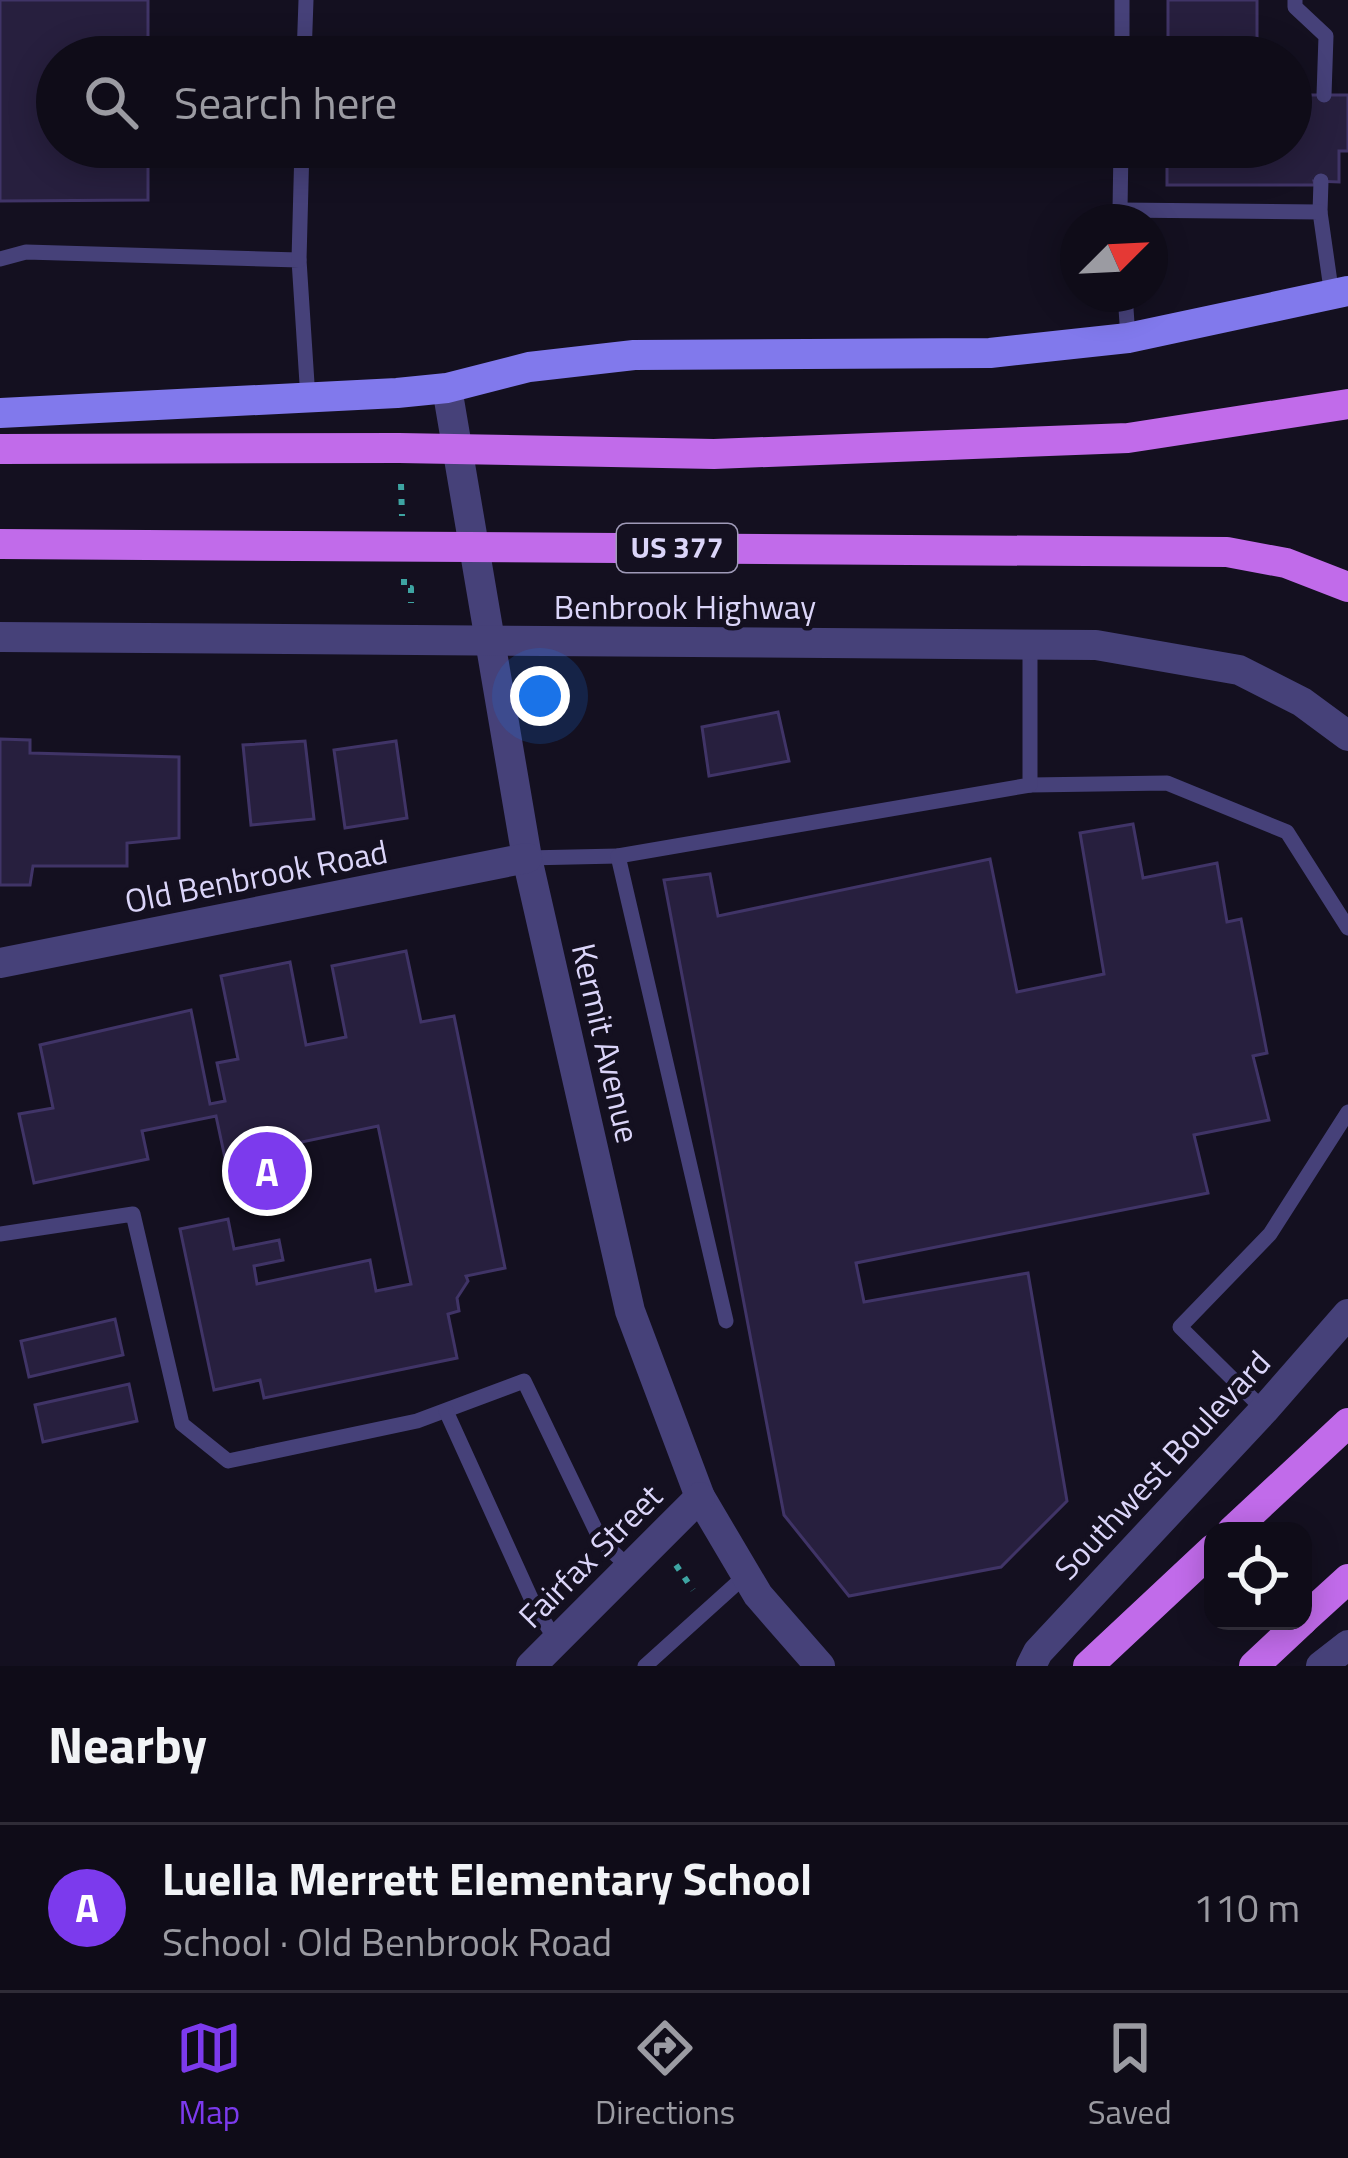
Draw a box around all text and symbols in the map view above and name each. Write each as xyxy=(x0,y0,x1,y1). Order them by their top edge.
search box xyxy=(36,36,1312,168)
text: Search here xyxy=(174,68,397,136)
icon: search xyxy=(78,69,144,135)
north arrow xyxy=(1060,204,1168,312)
road number: US 377 xyxy=(617,524,737,572)
street label: Benbrook Highway xyxy=(554,582,816,632)
your location xyxy=(510,666,570,726)
street label: Old Benbrook Road xyxy=(120,826,392,926)
street label: Kermit Avenue xyxy=(559,938,653,1148)
pin: A xyxy=(228,1126,306,1216)
street label: Southwest Boulevard xyxy=(1042,1339,1282,1591)
street label: Fairfax Street xyxy=(507,1472,674,1639)
map controls xyxy=(1204,1522,1312,1630)
button: locate xyxy=(1204,1522,1312,1630)
text: Nearby xyxy=(48,1705,207,1783)
text: Luella Merrett Elementary School xyxy=(162,1844,812,1912)
text: A xyxy=(75,1878,99,1937)
text: 110 m xyxy=(1193,1878,1300,1937)
text: School · Old Benbrook Road xyxy=(162,1912,612,1971)
tab: Map xyxy=(176,2015,242,2137)
tab: Directions xyxy=(595,2015,735,2137)
tab: Saved xyxy=(1088,2015,1172,2137)

